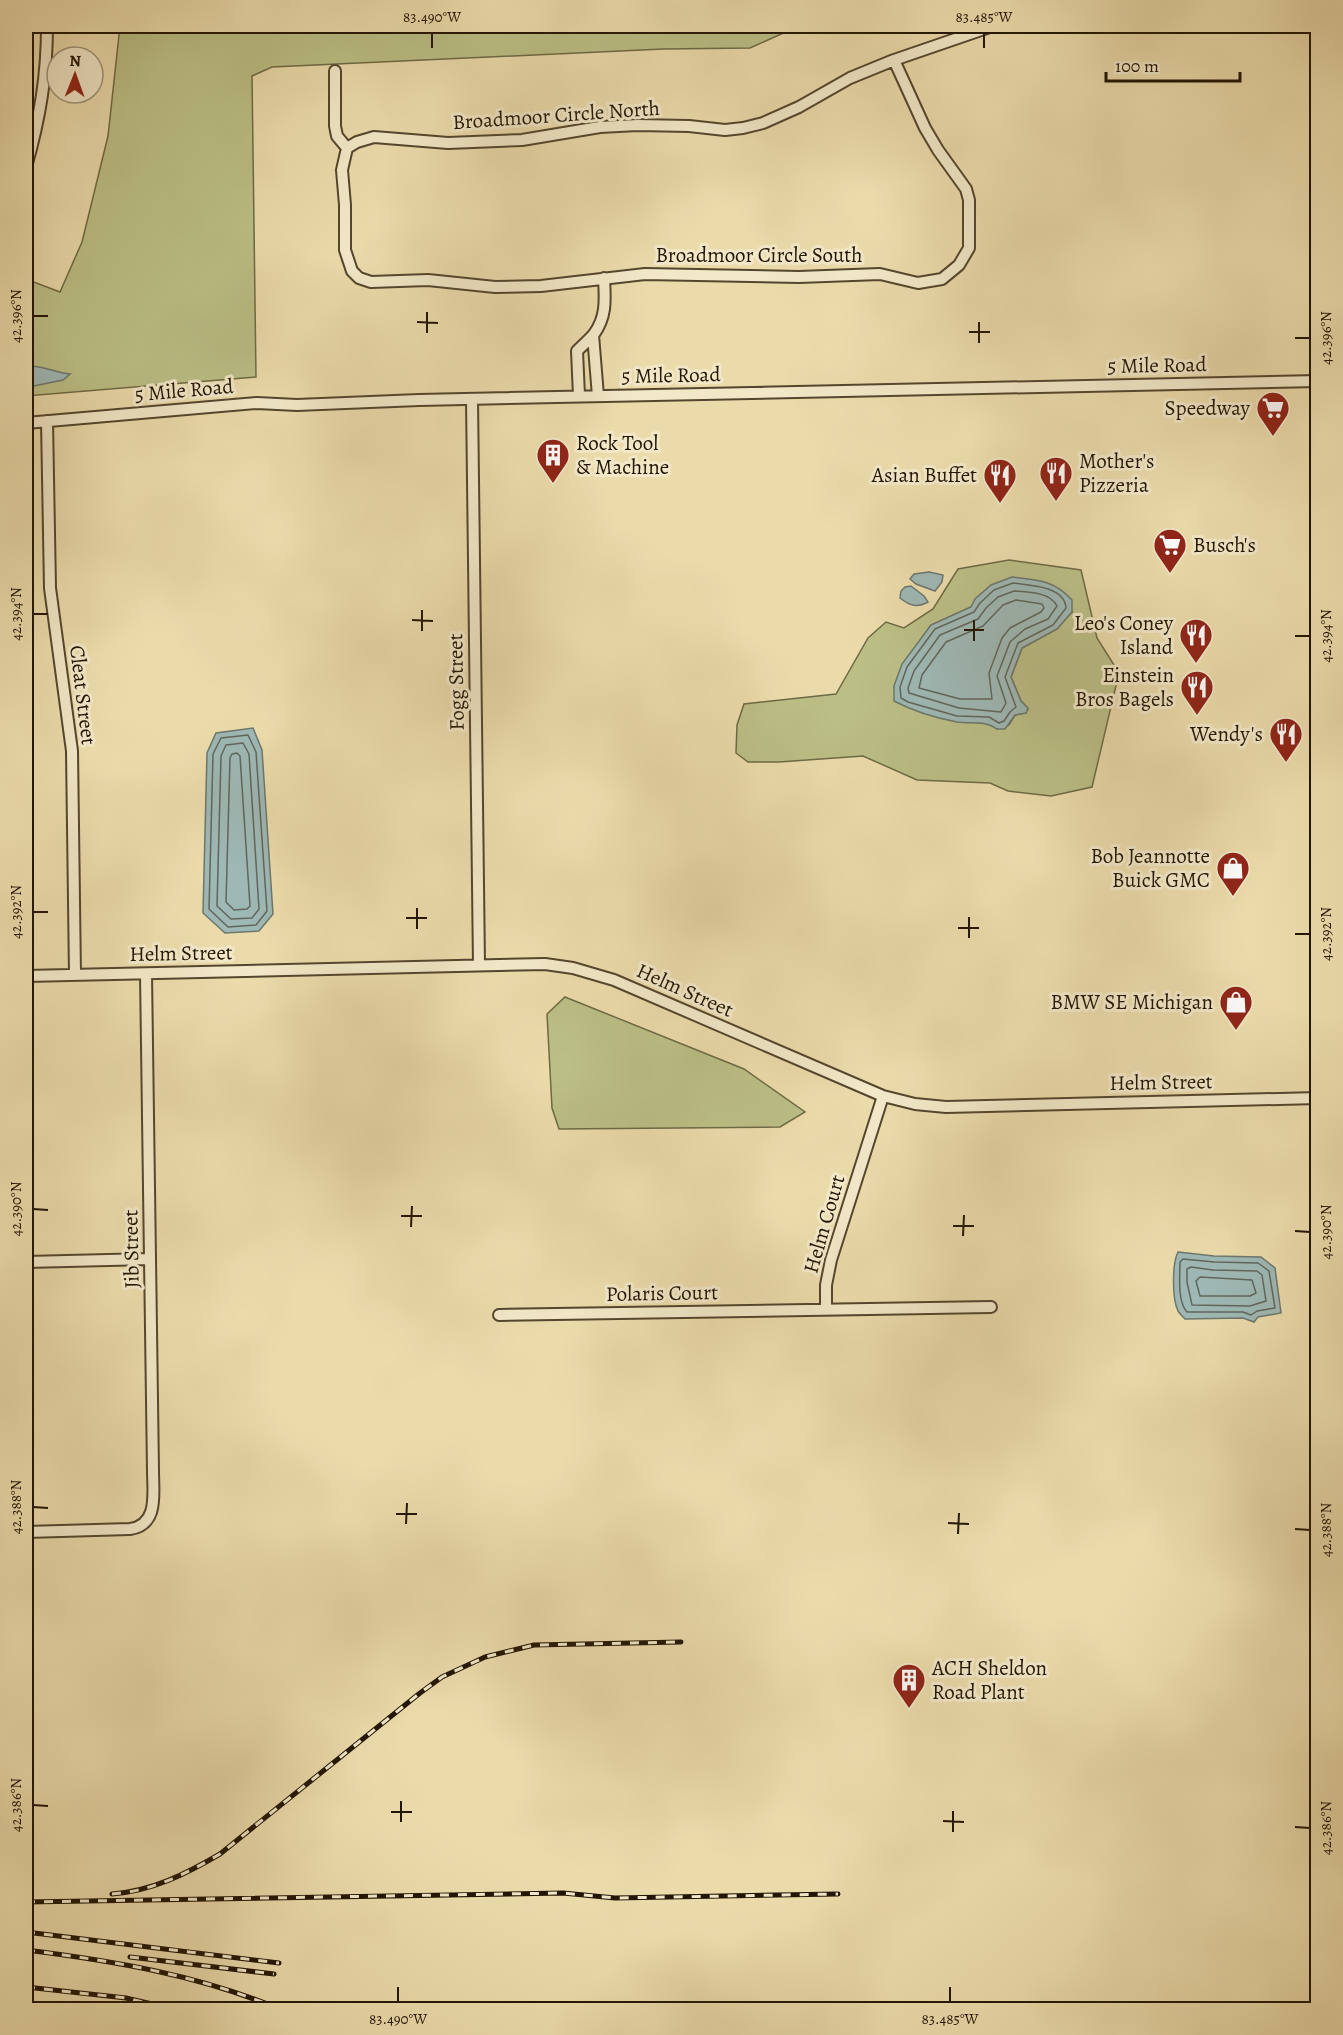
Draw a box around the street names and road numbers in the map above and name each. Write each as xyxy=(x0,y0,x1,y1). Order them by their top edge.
street label: Broadmoor Circle North xyxy=(451,94,661,136)
street label: Broadmoor Circle South xyxy=(655,241,863,269)
street label: 5 Mile Road xyxy=(1107,350,1208,380)
street label: 5 Mile Road xyxy=(621,360,722,390)
street label: 5 Mile Road xyxy=(133,372,235,408)
street label: Fogg Street xyxy=(441,633,471,731)
street label: Cleat Street xyxy=(63,644,103,746)
street label: Helm Street xyxy=(129,938,233,968)
street label: Helm Street xyxy=(632,956,738,1024)
street label: Helm Street xyxy=(1109,1067,1213,1097)
street label: Helm Court xyxy=(797,1171,851,1276)
street label: Jib Street xyxy=(116,1209,146,1289)
street label: Polaris Court xyxy=(606,1278,718,1308)

